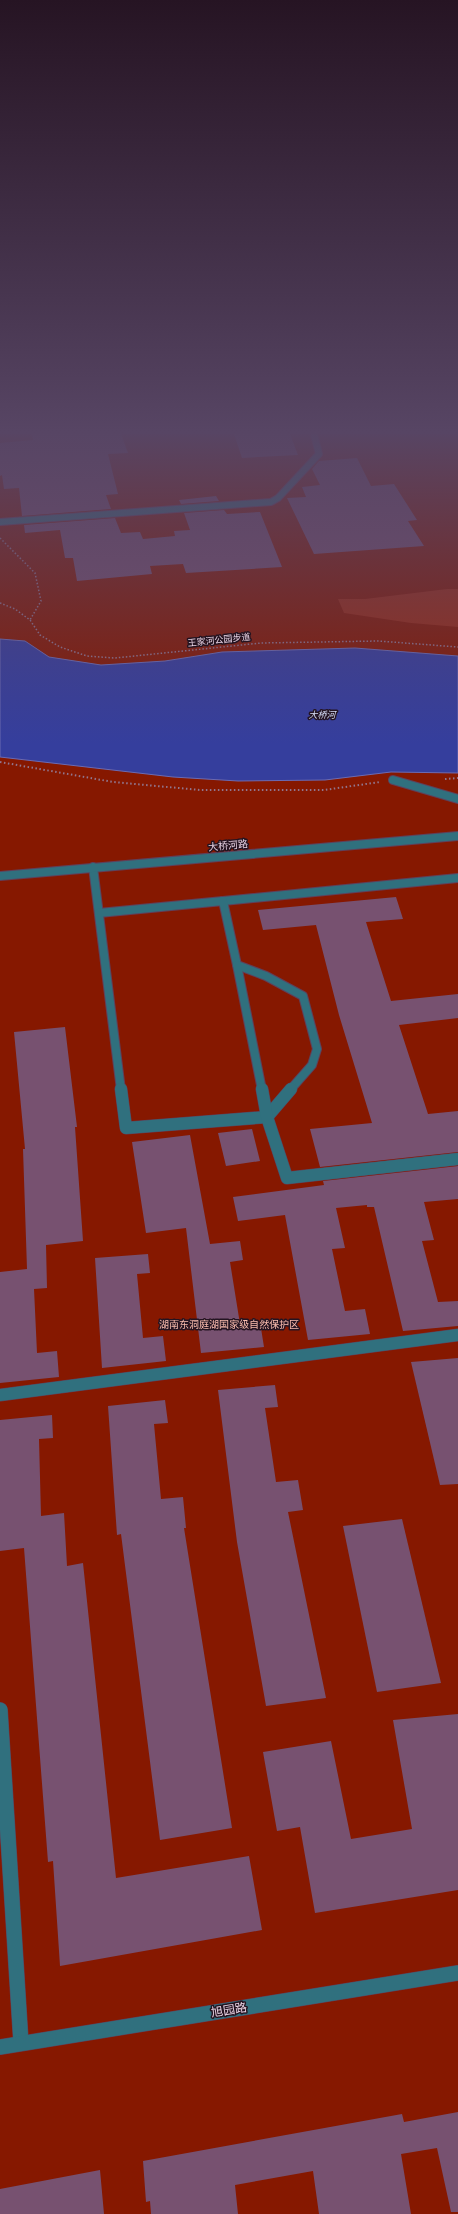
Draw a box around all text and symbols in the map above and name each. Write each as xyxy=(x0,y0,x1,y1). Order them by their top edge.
street label: 王家河公园步道 xyxy=(187,631,251,648)
water label: 大桥河 xyxy=(308,709,337,720)
street label: 大桥河路 xyxy=(208,837,249,854)
park label: 湖南东洞庭湖国家级自然保护区 xyxy=(159,1318,299,1331)
street label: 旭园路 xyxy=(210,1999,248,2020)

